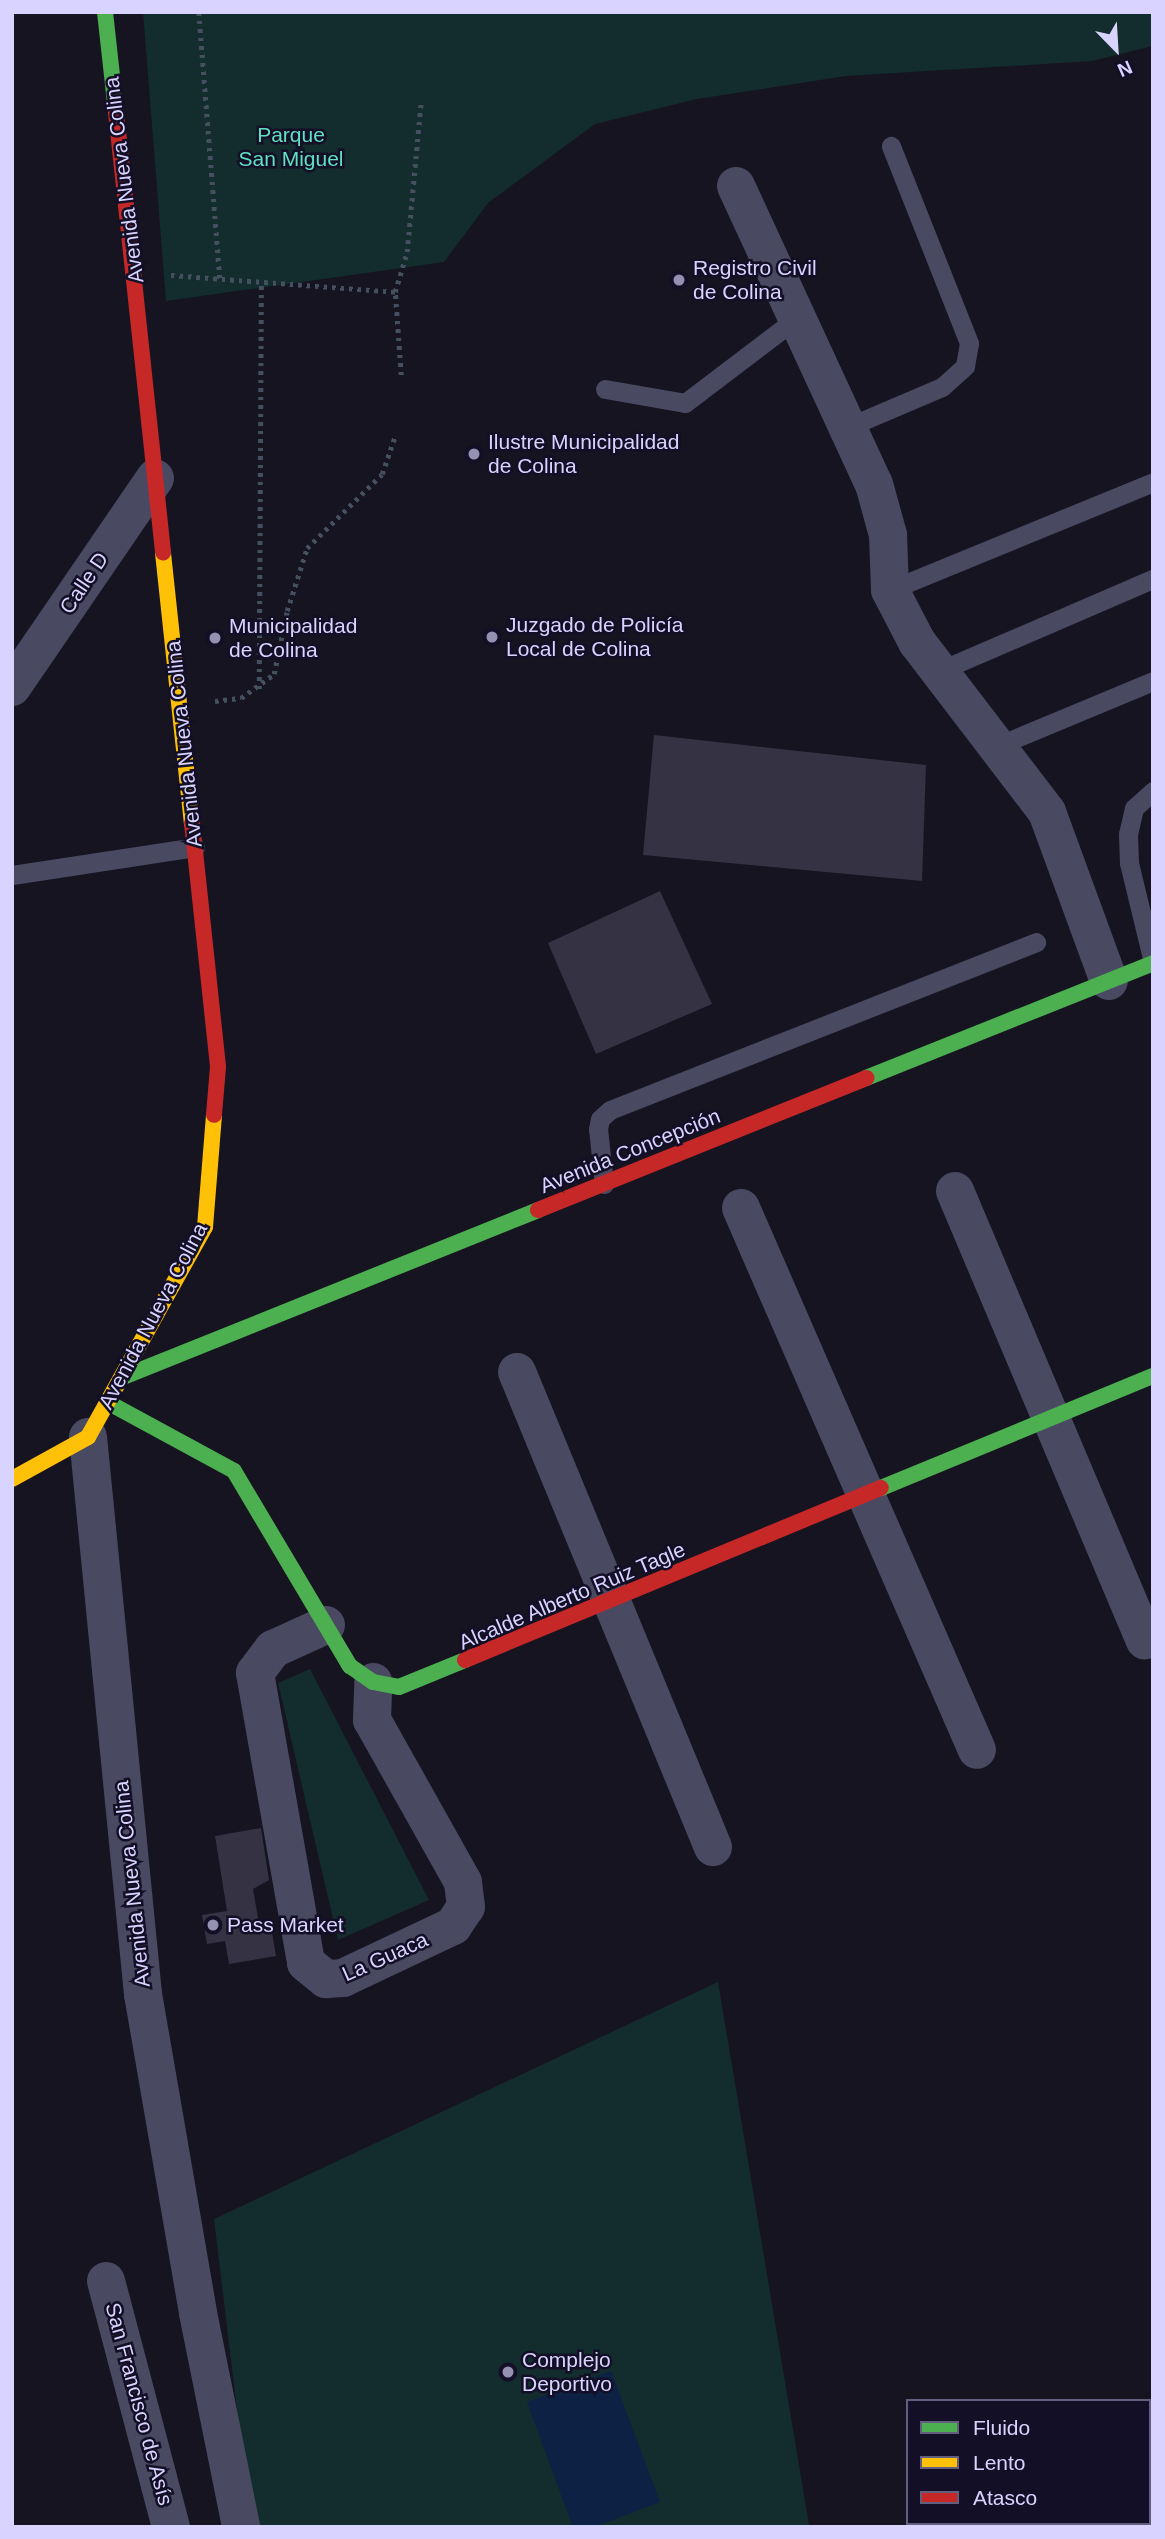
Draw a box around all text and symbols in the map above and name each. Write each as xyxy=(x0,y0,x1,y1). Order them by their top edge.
north arrow xyxy=(1081,14,1151,84)
text: N xyxy=(1114,56,1135,81)
street label: Avenida Nueva Colina xyxy=(99,76,149,284)
park label: Parque San Miguel xyxy=(238,122,344,172)
place label: Registro Civil de Colina xyxy=(693,255,817,305)
marker: Registro Civil de Colina xyxy=(671,272,687,288)
place label: Ilustre Municipalidad de Colina xyxy=(488,429,679,479)
marker: Ilustre Municipalidad de Colina xyxy=(466,446,482,462)
street label: Calle D xyxy=(54,547,114,619)
place label: Juzgado de Policía Local de Colina xyxy=(506,612,683,662)
place label: Municipalidad de Colina xyxy=(229,613,357,663)
marker: Juzgado de Policía Local de Colina xyxy=(484,629,500,645)
marker: Municipalidad de Colina xyxy=(207,630,223,646)
street label: Avenida Nueva Colina xyxy=(161,640,207,848)
street label: Avenida Concepción xyxy=(536,1103,724,1199)
street label: Avenida Nueva Colina xyxy=(93,1219,213,1413)
street label: Alcalde Alberto Ruiz Tagle xyxy=(454,1537,690,1655)
street label: Avenida Nueva Colina xyxy=(109,1780,155,1988)
place label: Pass Market xyxy=(227,1912,344,1938)
marker: Pass Market xyxy=(205,1917,221,1933)
street label: La Guaca xyxy=(338,1927,432,1987)
street label: San Francisco de Asís xyxy=(100,2299,178,2509)
place label: Complejo Deportivo xyxy=(522,2347,612,2397)
marker: Complejo Deportivo xyxy=(500,2364,516,2380)
legend xyxy=(906,2399,1151,2525)
text: Fluido xyxy=(973,2416,1030,2439)
text: Lento xyxy=(973,2451,1026,2474)
text: Atasco xyxy=(973,2486,1037,2509)

